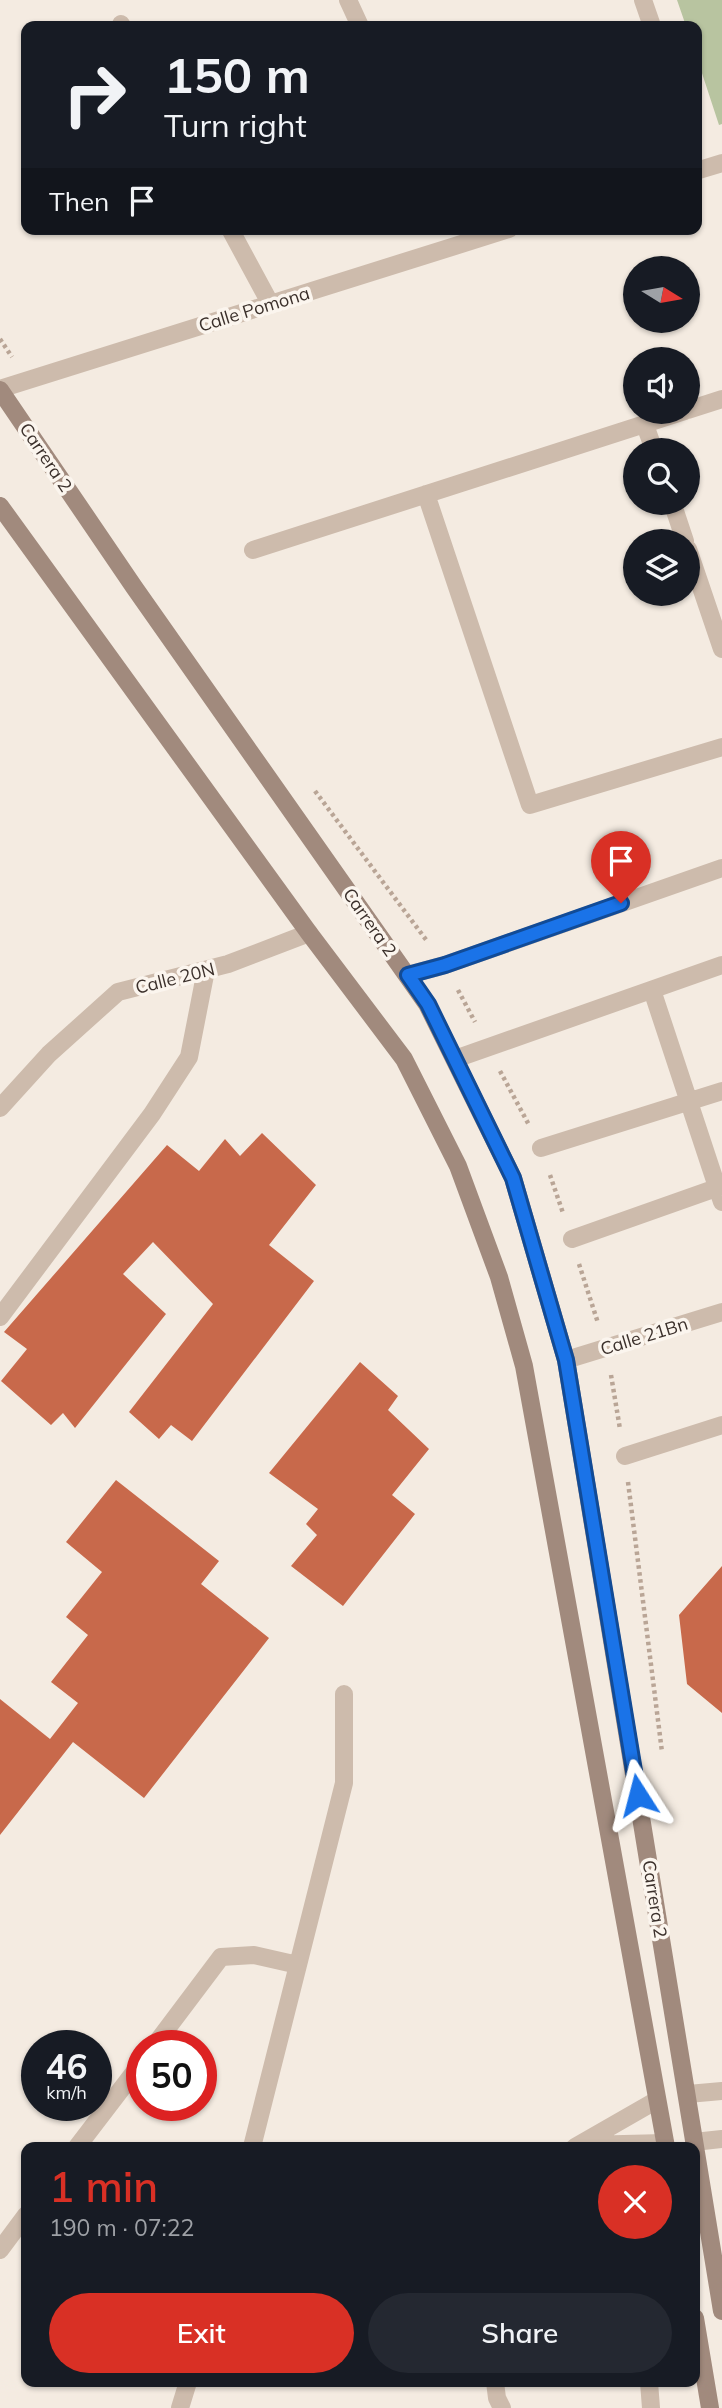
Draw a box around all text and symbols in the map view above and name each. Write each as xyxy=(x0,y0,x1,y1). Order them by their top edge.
text: 150 m xyxy=(164,44,310,105)
icon: right xyxy=(49,49,140,140)
text: Turn right xyxy=(164,105,307,145)
icon: arrive xyxy=(123,182,161,220)
text: Then xyxy=(49,185,109,218)
north arrow xyxy=(623,256,700,332)
map controls xyxy=(623,256,700,606)
street label: Calle Pomona xyxy=(196,281,312,337)
button: sound xyxy=(623,347,700,424)
street label: Carrera 2 xyxy=(15,418,77,496)
button: search xyxy=(623,438,700,515)
button: layers xyxy=(623,529,700,606)
pin xyxy=(591,831,651,903)
icon: arrive xyxy=(602,842,640,880)
street label: Carrera 2 xyxy=(338,883,402,961)
street label: Calle 20N xyxy=(133,957,217,999)
street label: Calle 21Bn xyxy=(597,1312,691,1360)
position arrow xyxy=(601,1758,675,1832)
street label: Carrera 2 xyxy=(638,1859,672,1939)
speed limit sign: 50 xyxy=(126,2030,217,2121)
text: 46 xyxy=(45,2044,88,2088)
text: km/h xyxy=(46,2081,87,2104)
text: 1 min xyxy=(49,2160,158,2213)
button: close xyxy=(598,2165,672,2239)
text: 190 m · 07:22 xyxy=(49,2213,194,2242)
button: Exit xyxy=(49,2293,354,2373)
button: Share xyxy=(368,2293,672,2373)

